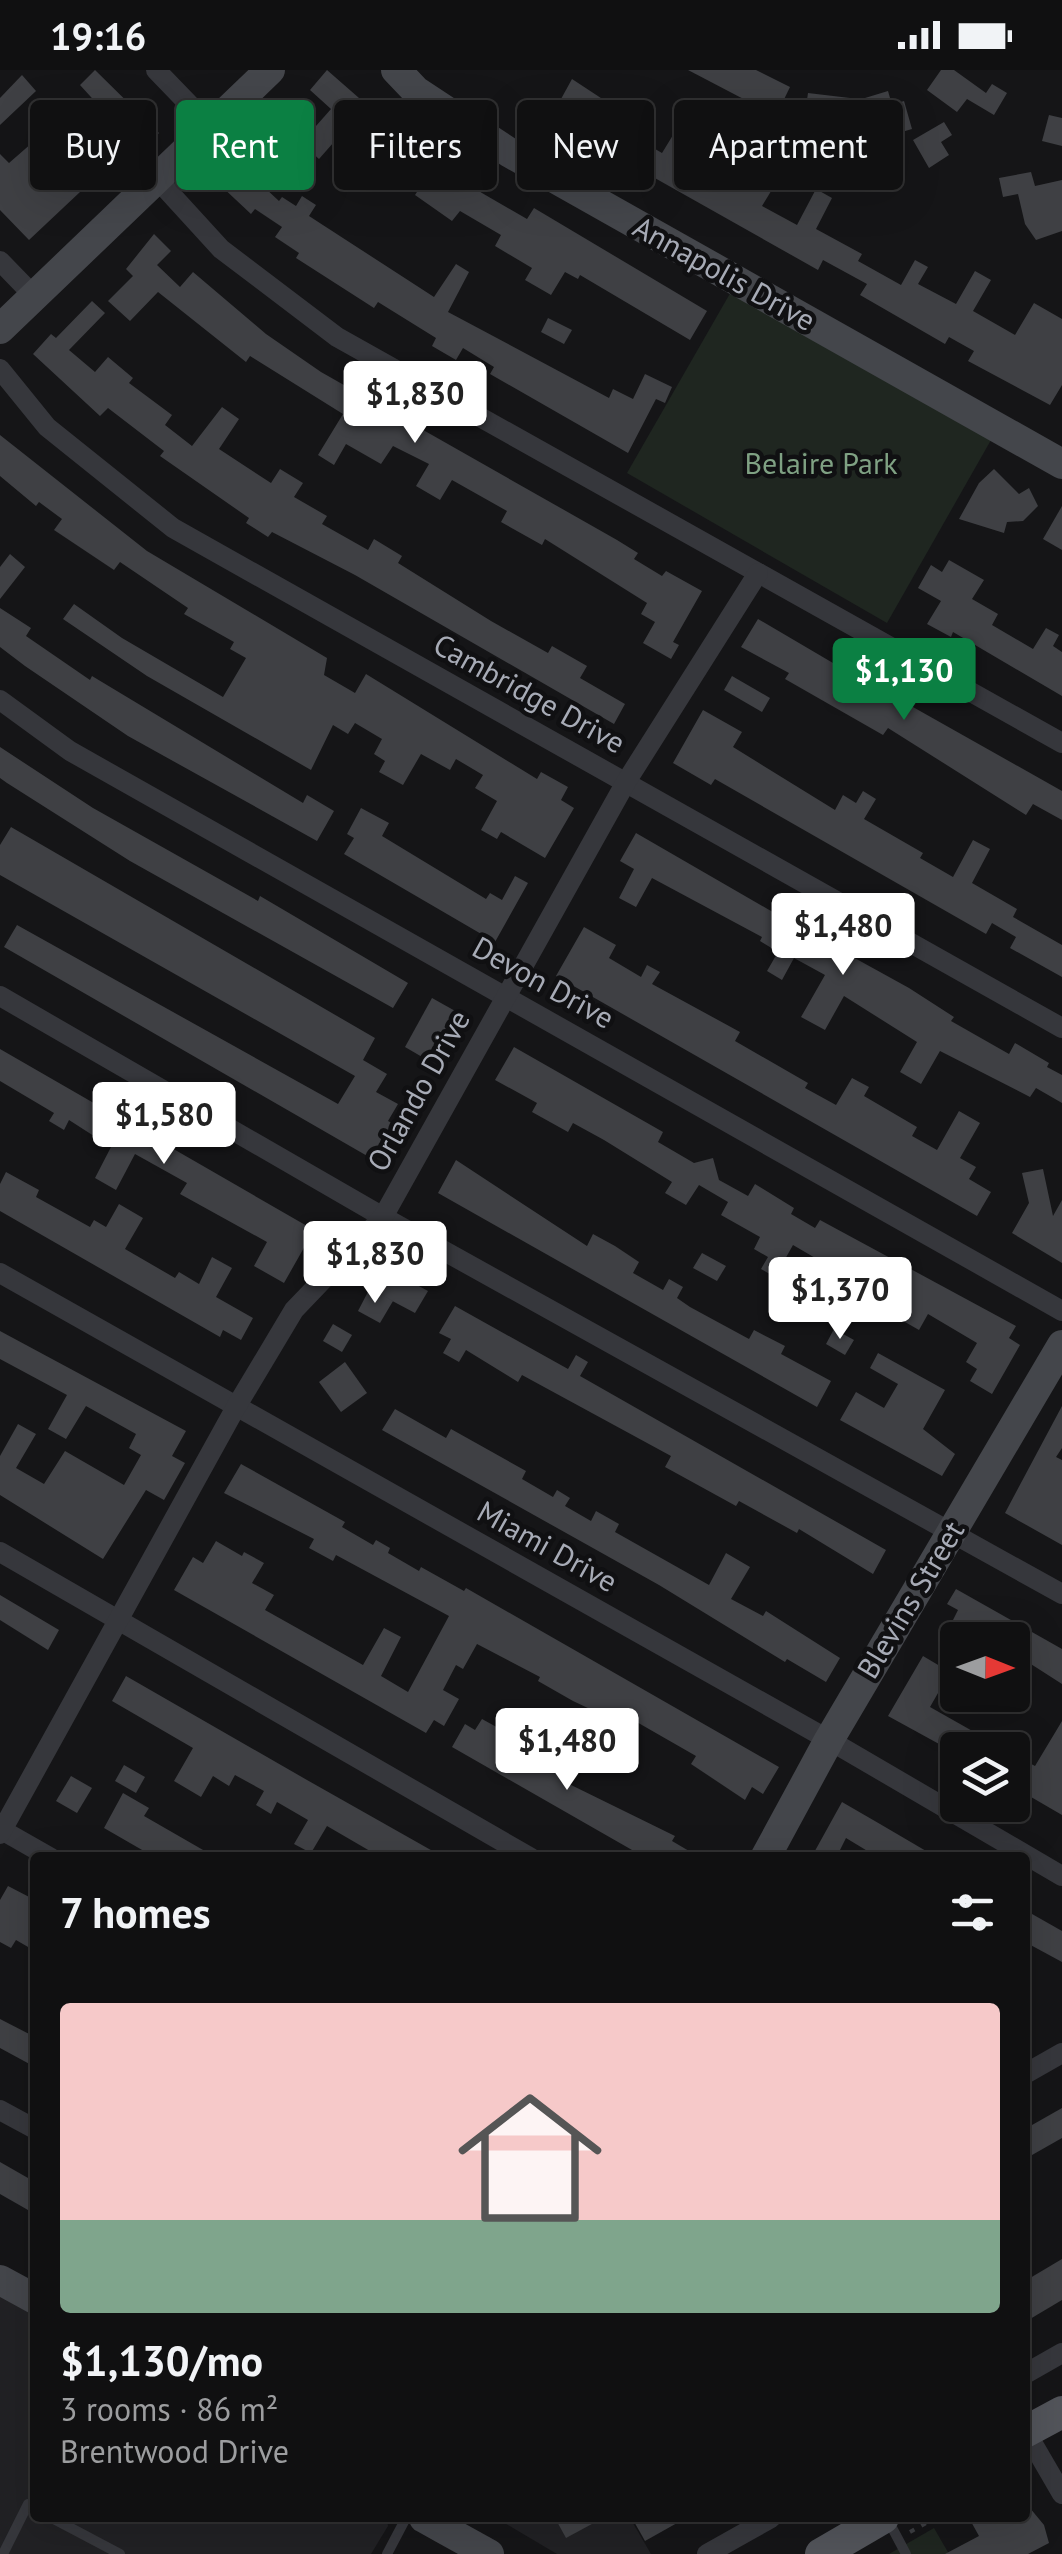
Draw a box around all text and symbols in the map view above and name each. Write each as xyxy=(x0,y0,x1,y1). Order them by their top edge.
text: 19:16 xyxy=(50,11,146,60)
chip: Buy xyxy=(30,100,156,190)
chip: Rent xyxy=(176,100,314,190)
chip: Filters xyxy=(334,100,497,190)
chip: New xyxy=(517,100,654,190)
chip: Apartment xyxy=(674,100,903,190)
street label: Annapolis Drive xyxy=(627,207,823,339)
pin: $1,830 xyxy=(334,361,496,446)
text: $1,830 xyxy=(366,372,464,414)
park label: Belaire Park xyxy=(744,443,898,482)
street label: Cambridge Drive xyxy=(427,624,632,761)
pin: $1,130 xyxy=(823,638,985,723)
text: $1,130 xyxy=(855,649,953,691)
pin: $1,480 xyxy=(762,893,924,978)
text: $1,480 xyxy=(794,904,892,946)
street label: Devon Drive xyxy=(466,927,621,1037)
street label: Orlando Drive xyxy=(357,1003,478,1178)
pin: $1,580 xyxy=(83,1082,245,1167)
text: $1,580 xyxy=(115,1093,213,1135)
pin: $1,830 xyxy=(294,1221,456,1306)
text: $1,830 xyxy=(326,1232,424,1274)
pin: $1,370 xyxy=(759,1257,921,1342)
text: $1,370 xyxy=(791,1268,889,1310)
street label: Miami Drive xyxy=(471,1491,625,1600)
street label: Blevins Street xyxy=(847,1513,972,1685)
north arrow xyxy=(940,1622,1030,1712)
map controls xyxy=(940,1622,1030,1822)
pin: $1,480 xyxy=(486,1708,648,1793)
text: $1,480 xyxy=(518,1719,616,1761)
button: layers xyxy=(940,1732,1030,1822)
text: 7 homes xyxy=(60,1885,211,1940)
icon: filters xyxy=(945,1885,1000,1940)
icon: home xyxy=(440,2068,620,2248)
text: $1,130/mo xyxy=(60,2333,263,2388)
text: 3 rooms · 86 m² xyxy=(60,2388,278,2430)
text: Brentwood Drive xyxy=(60,2430,289,2472)

